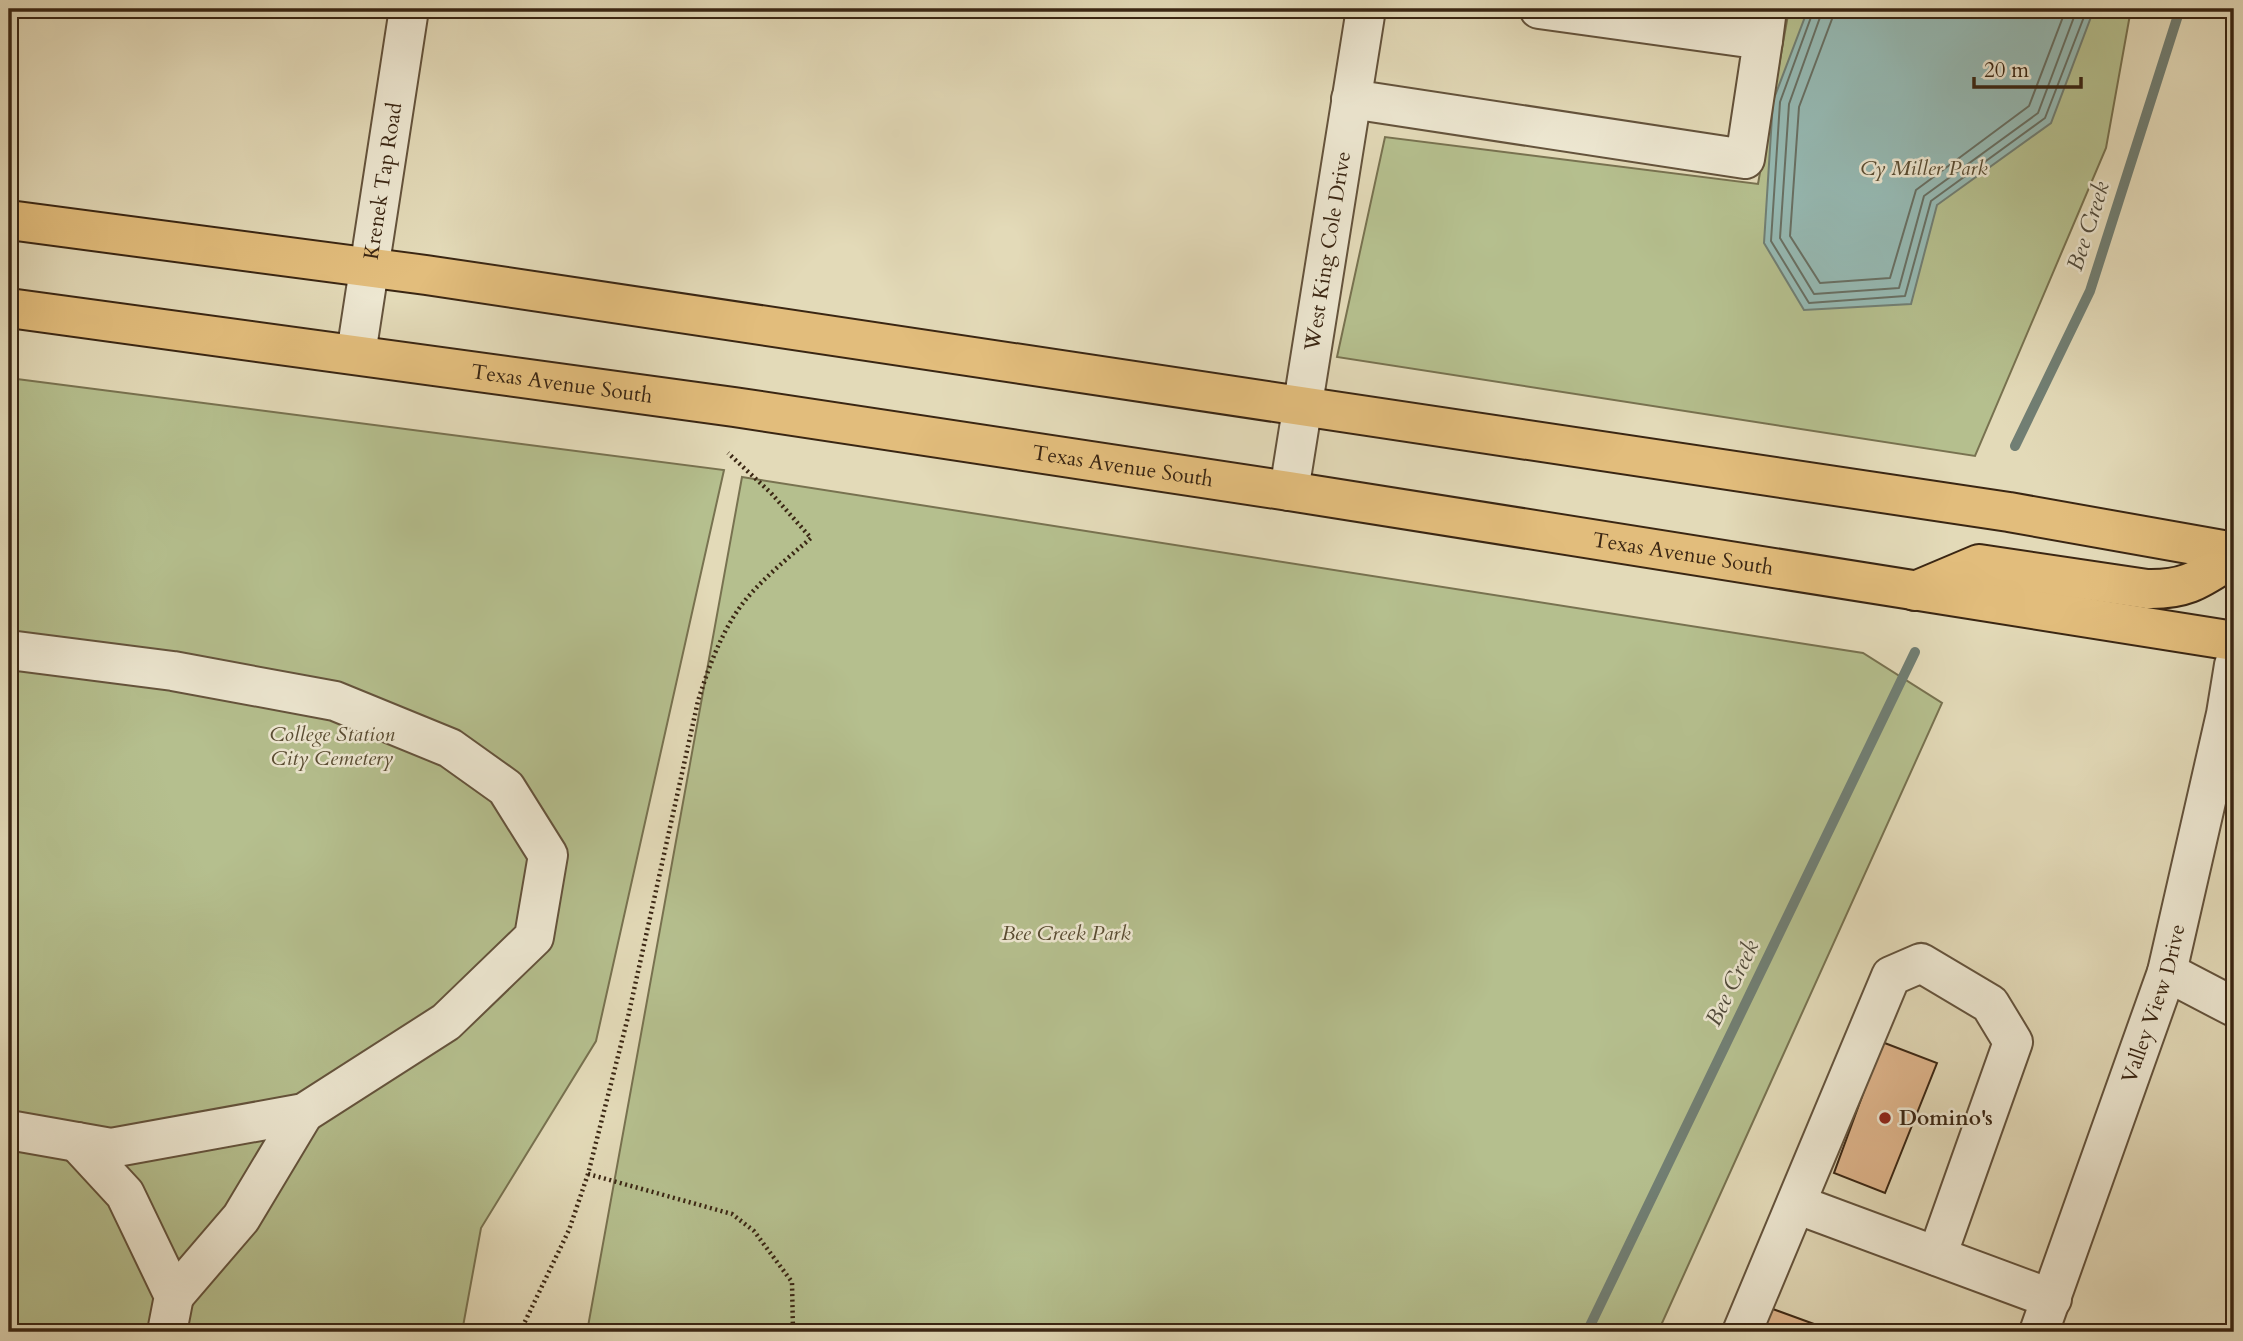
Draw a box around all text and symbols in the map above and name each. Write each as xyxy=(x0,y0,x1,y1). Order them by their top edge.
scale bar xyxy=(1974,46,2080,90)
text: 20 m xyxy=(1984,56,2029,85)
street label: Krenek Tap Road xyxy=(356,100,409,262)
street label: West King Cole Drive xyxy=(1297,149,1358,354)
park label: Cy Miller Park xyxy=(1860,154,1988,183)
water label: Bee Creek xyxy=(2059,177,2117,275)
street label: Texas Avenue South xyxy=(469,357,655,410)
street label: Texas Avenue South xyxy=(1030,438,1216,494)
street label: Texas Avenue South xyxy=(1591,525,1776,582)
park label: College Station City Cemetery xyxy=(269,720,395,773)
park label: Bee Creek Park xyxy=(1001,919,1131,948)
street label: Valley View Drive xyxy=(2114,921,2192,1087)
water label: Bee Creek xyxy=(1698,934,1766,1031)
place label: Domino's xyxy=(1899,1104,1993,1133)
marker: Domino's xyxy=(1877,1110,1893,1126)

